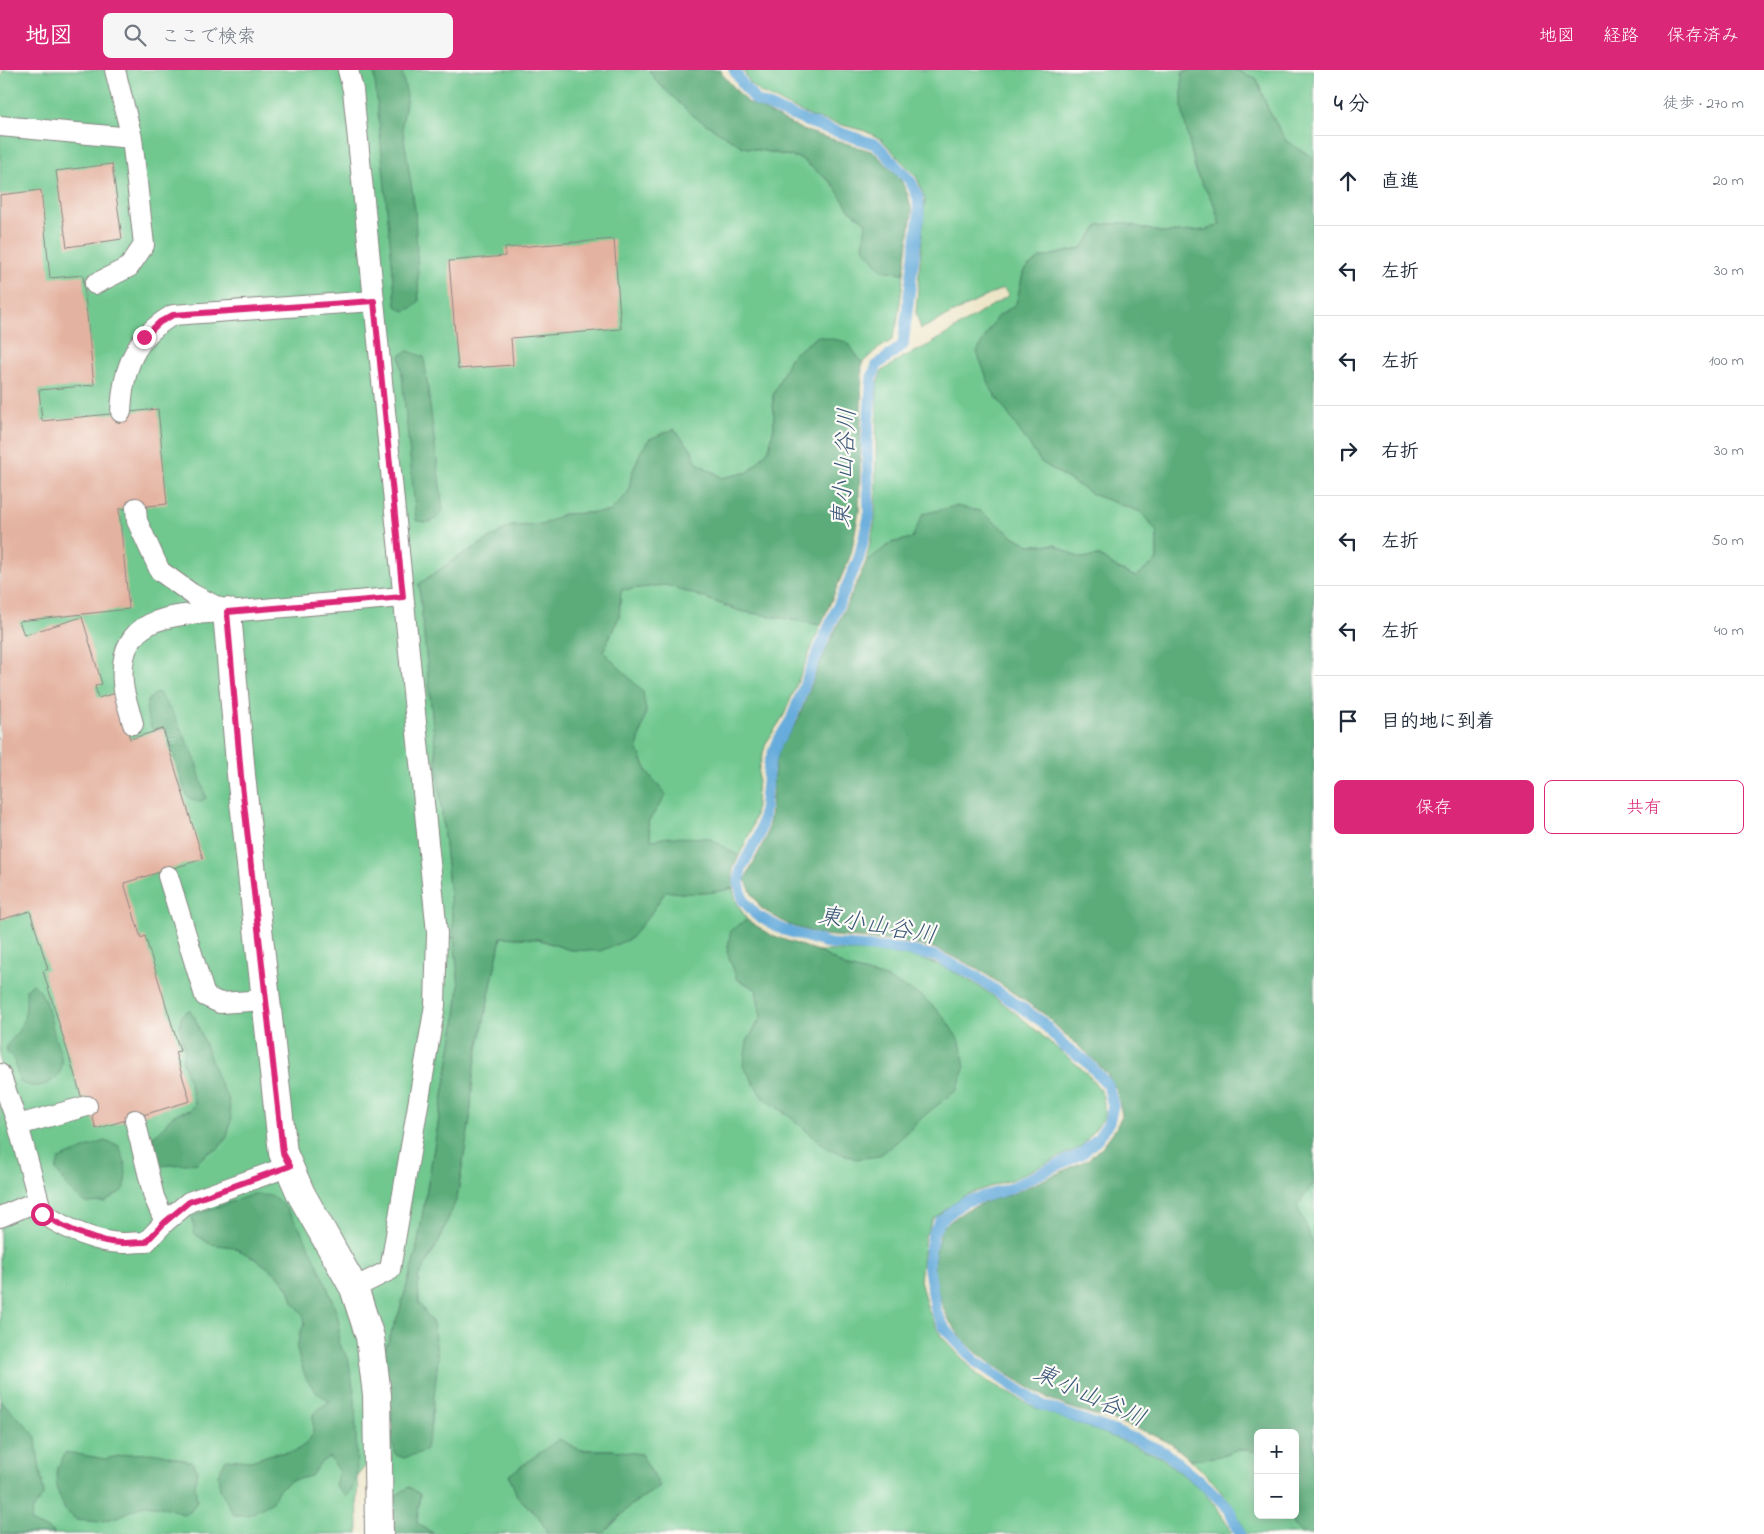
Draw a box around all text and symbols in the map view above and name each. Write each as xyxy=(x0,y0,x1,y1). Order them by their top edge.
search box xyxy=(103,13,453,58)
text: 地図 xyxy=(25,20,73,55)
icon: search xyxy=(121,21,149,49)
text: ここで検索 xyxy=(161,24,256,51)
text: 地図 xyxy=(1539,24,1575,50)
text: 経路 xyxy=(1603,24,1639,50)
text: 保存済み xyxy=(1667,24,1739,50)
text: 4 分 xyxy=(1334,90,1369,120)
text: 徒歩 · 270 m xyxy=(1663,92,1744,116)
icon: ahead xyxy=(1334,167,1362,195)
text: 直進 xyxy=(1381,169,1419,196)
text: 20 m xyxy=(1713,169,1744,193)
icon: left xyxy=(1334,257,1362,285)
text: 左折 xyxy=(1381,259,1419,286)
text: 30 m xyxy=(1714,259,1744,283)
route end xyxy=(133,326,156,349)
icon: left xyxy=(1334,347,1362,375)
text: 左折 xyxy=(1381,349,1419,376)
text: 100 m xyxy=(1709,349,1744,373)
water label: 東小山谷川 xyxy=(825,407,867,529)
icon: right xyxy=(1334,437,1362,465)
text: 右折 xyxy=(1381,439,1419,466)
text: 30 m xyxy=(1714,439,1744,463)
icon: left xyxy=(1334,527,1362,555)
text: 左折 xyxy=(1381,529,1419,556)
text: 50 m xyxy=(1712,529,1744,553)
icon: left xyxy=(1334,617,1362,645)
text: 左折 xyxy=(1381,619,1419,646)
text: 40 m xyxy=(1714,619,1744,643)
icon: arrive xyxy=(1334,707,1362,735)
text: 目的地に到着 xyxy=(1381,709,1495,736)
button: 保存 xyxy=(1334,780,1534,834)
button: 共有 xyxy=(1544,780,1744,834)
water label: 東小山谷川 xyxy=(815,899,939,955)
route start xyxy=(31,1203,54,1226)
water label: 東小山谷川 xyxy=(1027,1357,1151,1437)
map controls xyxy=(1254,1429,1299,1519)
button: + xyxy=(1254,1429,1299,1474)
button: − xyxy=(1254,1474,1299,1519)

